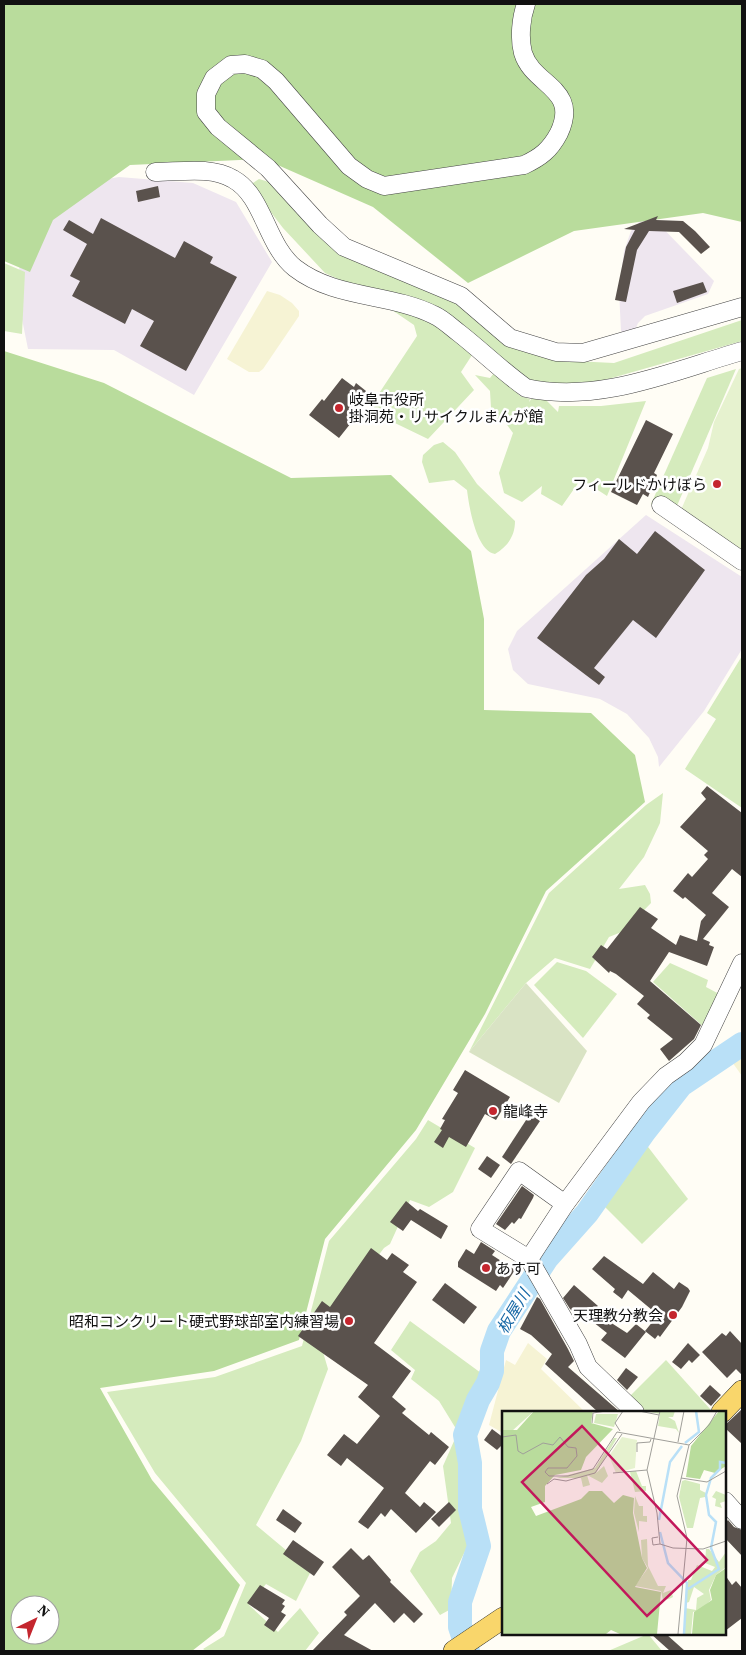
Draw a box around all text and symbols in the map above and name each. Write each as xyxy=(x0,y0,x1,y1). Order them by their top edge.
place label: 岐阜市役所 掛洞苑・リサイクルまんが館 xyxy=(349,389,543,427)
marker: 岐阜市役所 掛洞苑・リサイクルまんが館 xyxy=(333,402,345,414)
place label: フィールドかけぼら xyxy=(572,474,707,495)
marker: フィールドかけぼら xyxy=(711,478,723,490)
place label: 龍峰寺 xyxy=(503,1101,548,1122)
marker: 龍峰寺 xyxy=(487,1105,499,1117)
place label: あす可 xyxy=(496,1258,541,1279)
marker: あす可 xyxy=(480,1262,492,1274)
water label: 板屋川 xyxy=(491,1283,536,1337)
place label: 天理教分教会 xyxy=(573,1305,663,1326)
marker: 天理教分教会 xyxy=(667,1309,679,1321)
place label: 昭和コンクリート硬式野球部室内練習場 xyxy=(69,1311,339,1332)
marker: 昭和コンクリート硬式野球部室内練習場 xyxy=(343,1315,355,1327)
inset map xyxy=(502,1411,726,1635)
north arrow xyxy=(10,1595,60,1645)
text: N xyxy=(33,1600,54,1621)

